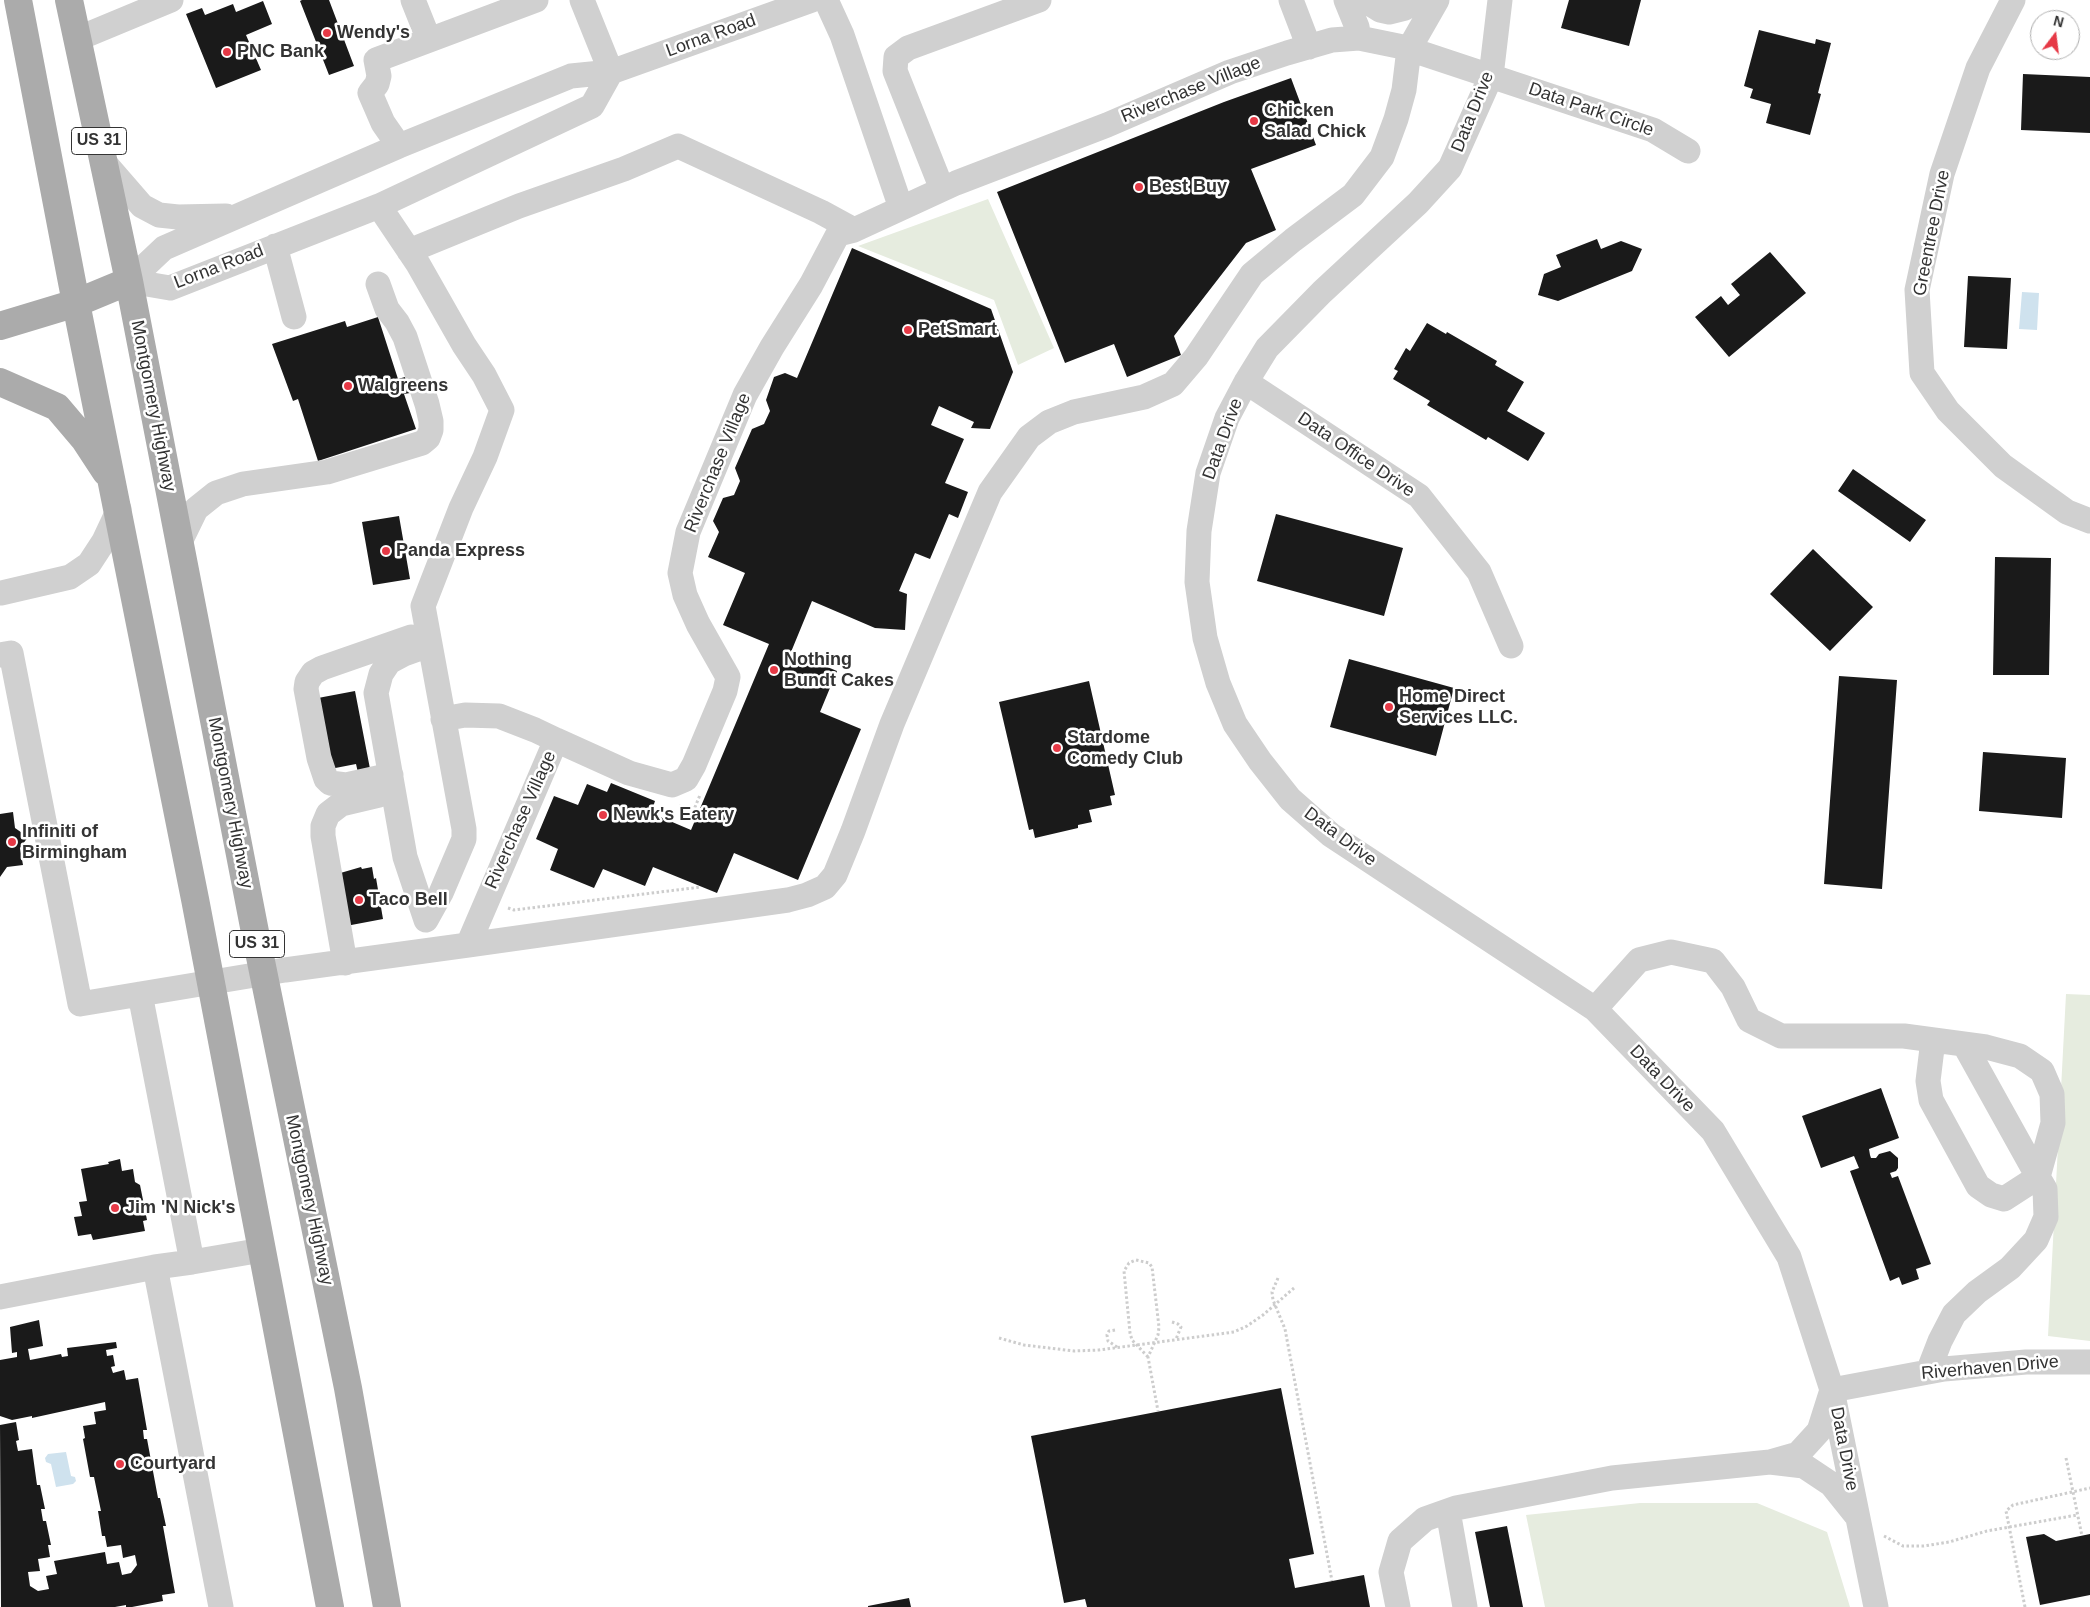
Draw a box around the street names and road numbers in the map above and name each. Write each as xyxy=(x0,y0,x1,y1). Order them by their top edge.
street label: Lorna Road xyxy=(663,10,759,62)
street label: Riverchase Village xyxy=(1118,52,1264,128)
street label: Data Drive xyxy=(1447,69,1499,155)
street label: Data Park Circle xyxy=(1526,78,1656,142)
road number: US 31 xyxy=(72,128,126,154)
street label: Greentree Drive xyxy=(1909,168,1955,298)
street label: Lorna Road xyxy=(171,240,267,294)
street label: Montgomery Highway xyxy=(126,319,180,493)
street label: Riverchase Village xyxy=(680,390,756,536)
street label: Data Drive xyxy=(1198,395,1248,483)
street label: Data Office Drive xyxy=(1293,408,1419,502)
street label: Montgomery Highway xyxy=(203,716,257,890)
street label: Riverchase Village xyxy=(481,748,561,892)
street label: Data Drive xyxy=(1300,803,1380,871)
road number: US 31 xyxy=(230,931,284,958)
street label: Data Drive xyxy=(1625,1041,1699,1117)
street label: Montgomery Highway xyxy=(280,1113,338,1287)
street label: Riverhaven Drive xyxy=(1920,1351,2060,1385)
street label: Data Drive xyxy=(1825,1405,1863,1493)

